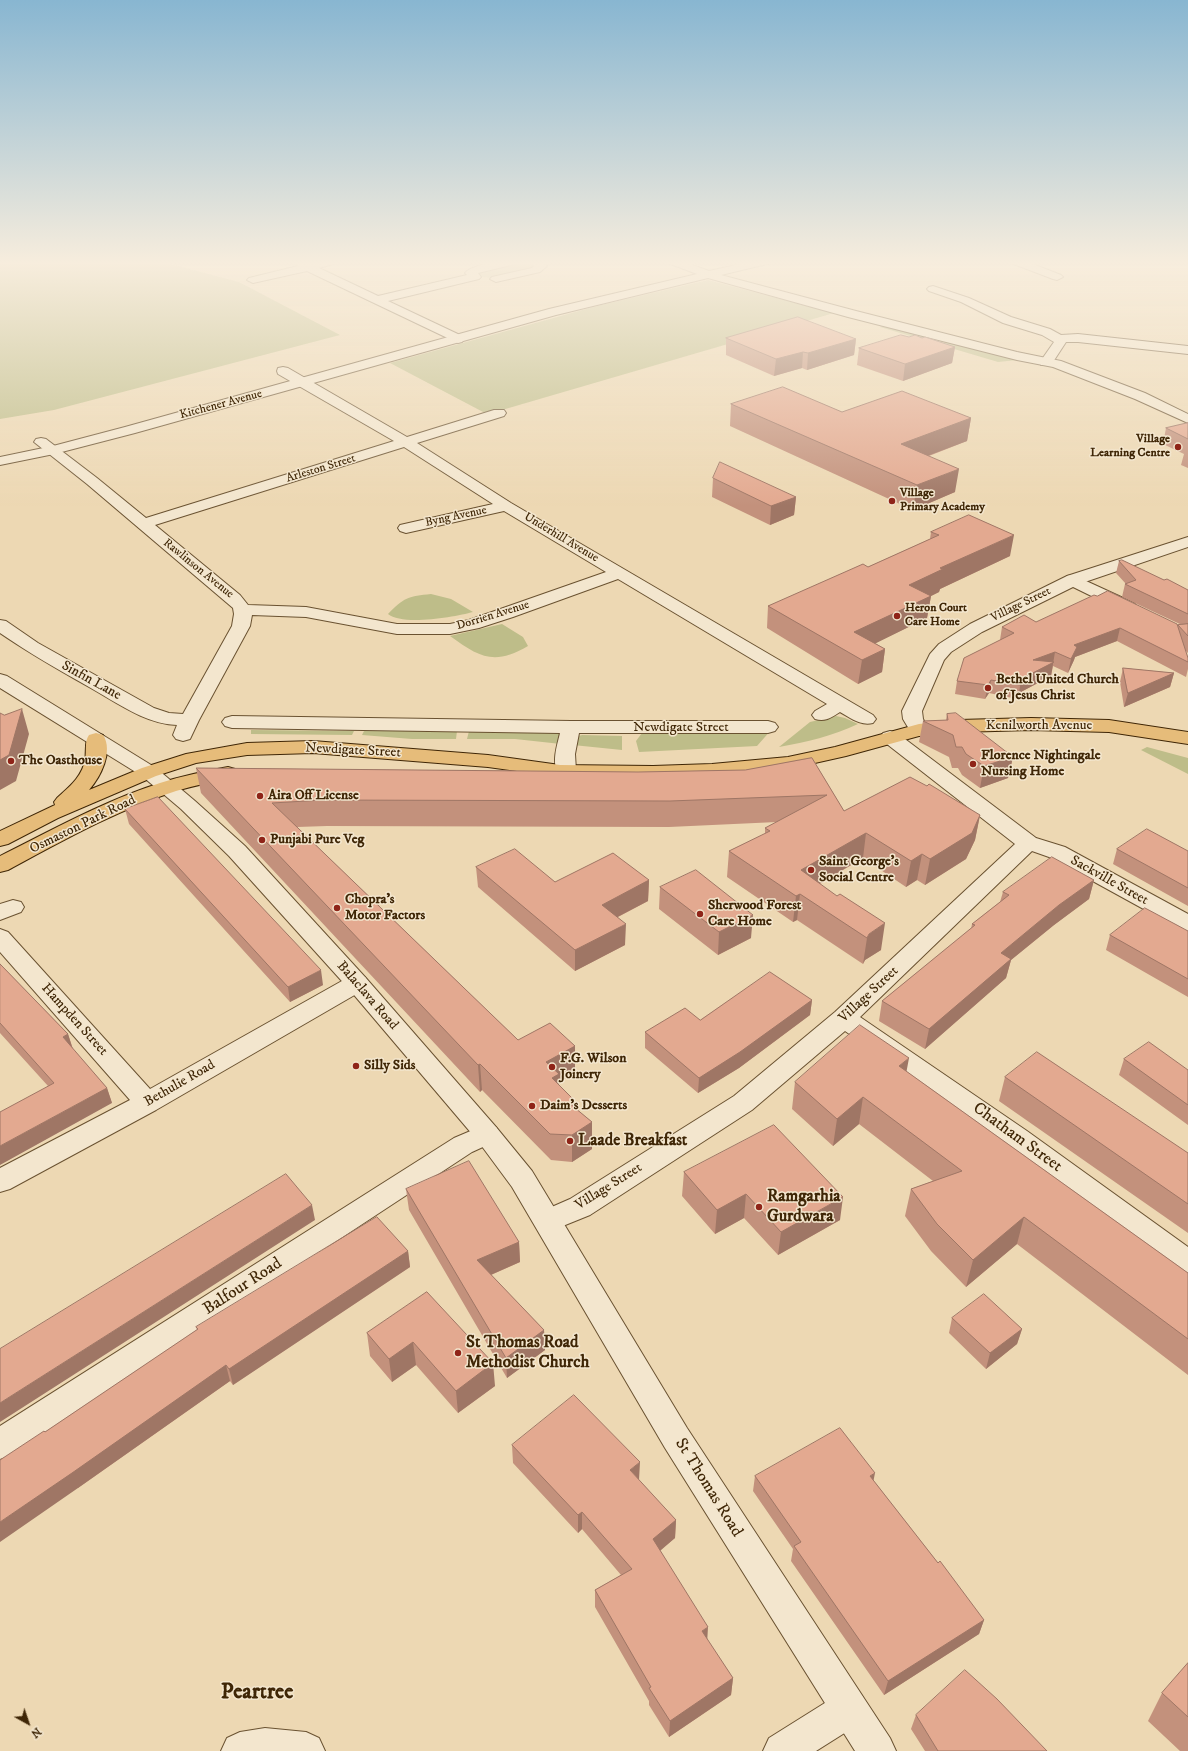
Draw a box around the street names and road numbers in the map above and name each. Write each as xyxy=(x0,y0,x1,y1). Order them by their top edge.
street label: Kitchener Avenue xyxy=(178,387,264,423)
street label: Arleston Street xyxy=(285,452,357,486)
street label: Byng Avenue xyxy=(424,503,488,531)
street label: Underhill Avenue xyxy=(521,510,601,566)
street label: Rawlinson Avenue xyxy=(160,536,236,602)
street label: Village Street xyxy=(989,584,1053,626)
street label: Dorrien Avenue xyxy=(455,598,531,634)
street label: Sinfin Lane xyxy=(58,658,124,704)
street label: Kenilworth Avenue xyxy=(986,718,1092,734)
street label: Newdigate Street xyxy=(633,720,729,736)
street label: Newdigate Street xyxy=(305,740,401,762)
street label: Osmaston Park Road xyxy=(27,792,139,858)
street label: Sackville Street xyxy=(1067,853,1151,909)
street label: Balaclava Road xyxy=(333,958,401,1034)
street label: Village Street xyxy=(836,963,902,1027)
street label: Hampden Street xyxy=(37,980,111,1060)
street label: Bethulie Road xyxy=(142,1057,218,1111)
street label: Chatham Street xyxy=(968,1099,1066,1177)
street label: Village Street xyxy=(573,1160,645,1214)
street label: Balfour Road xyxy=(200,1254,286,1320)
street label: St Thomas Road xyxy=(670,1435,746,1541)

